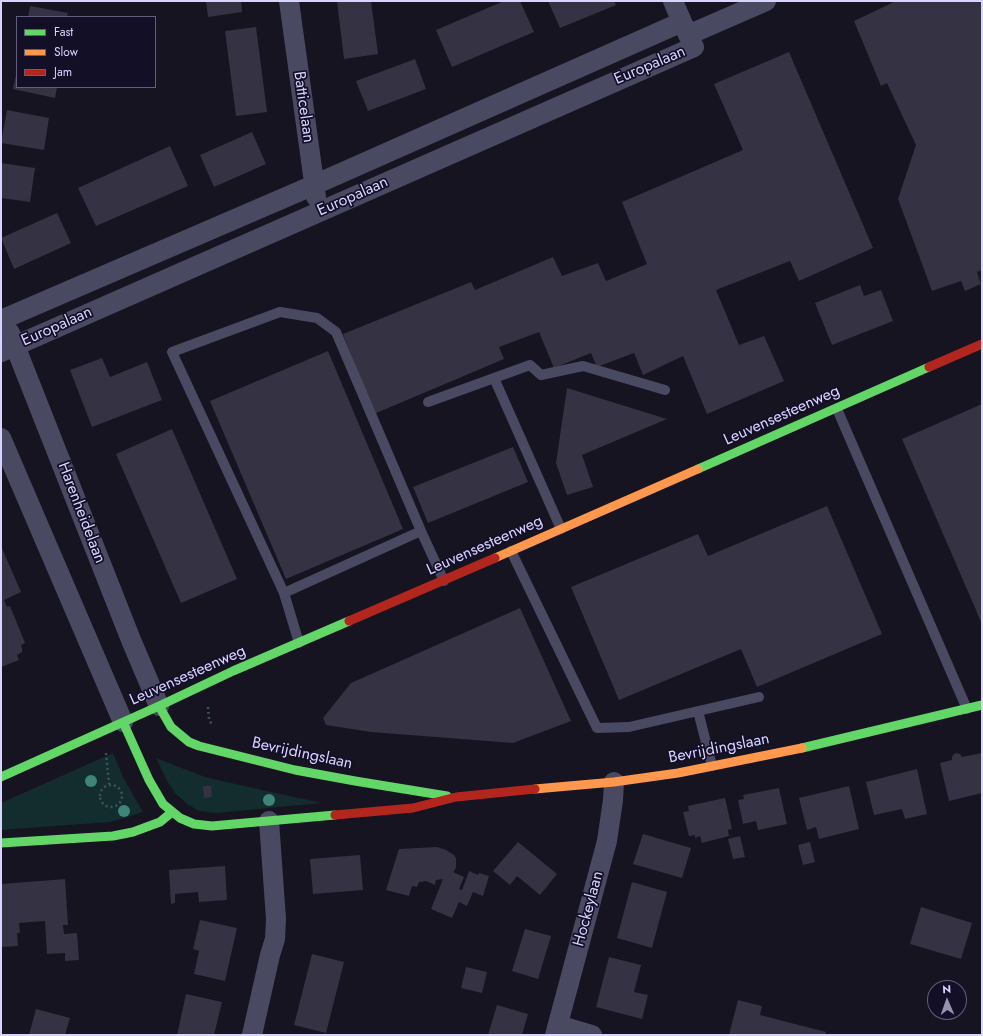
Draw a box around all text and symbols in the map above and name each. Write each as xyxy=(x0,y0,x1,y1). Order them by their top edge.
legend xyxy=(16,16,156,88)
text: Fast xyxy=(54,23,73,41)
street label: Europalaan xyxy=(612,42,688,90)
text: Slow xyxy=(54,43,78,61)
text: Jam xyxy=(54,63,72,81)
street label: Batticelaan xyxy=(288,70,318,144)
street label: Europalaan xyxy=(315,173,391,221)
street label: Europalaan xyxy=(19,303,95,351)
street label: Leuvensesteenweg xyxy=(721,382,843,450)
street label: Harenheidelaan xyxy=(53,460,109,566)
street label: Leuvensesteenweg xyxy=(424,512,546,580)
street label: Leuvensesteenweg xyxy=(127,642,249,710)
street label: Bevrijdingslaan xyxy=(667,730,771,768)
street label: Bevrijdingslaan xyxy=(250,734,354,774)
street label: Hockeylaan xyxy=(570,869,608,949)
north arrow xyxy=(927,980,967,1020)
text: N xyxy=(942,981,951,997)

